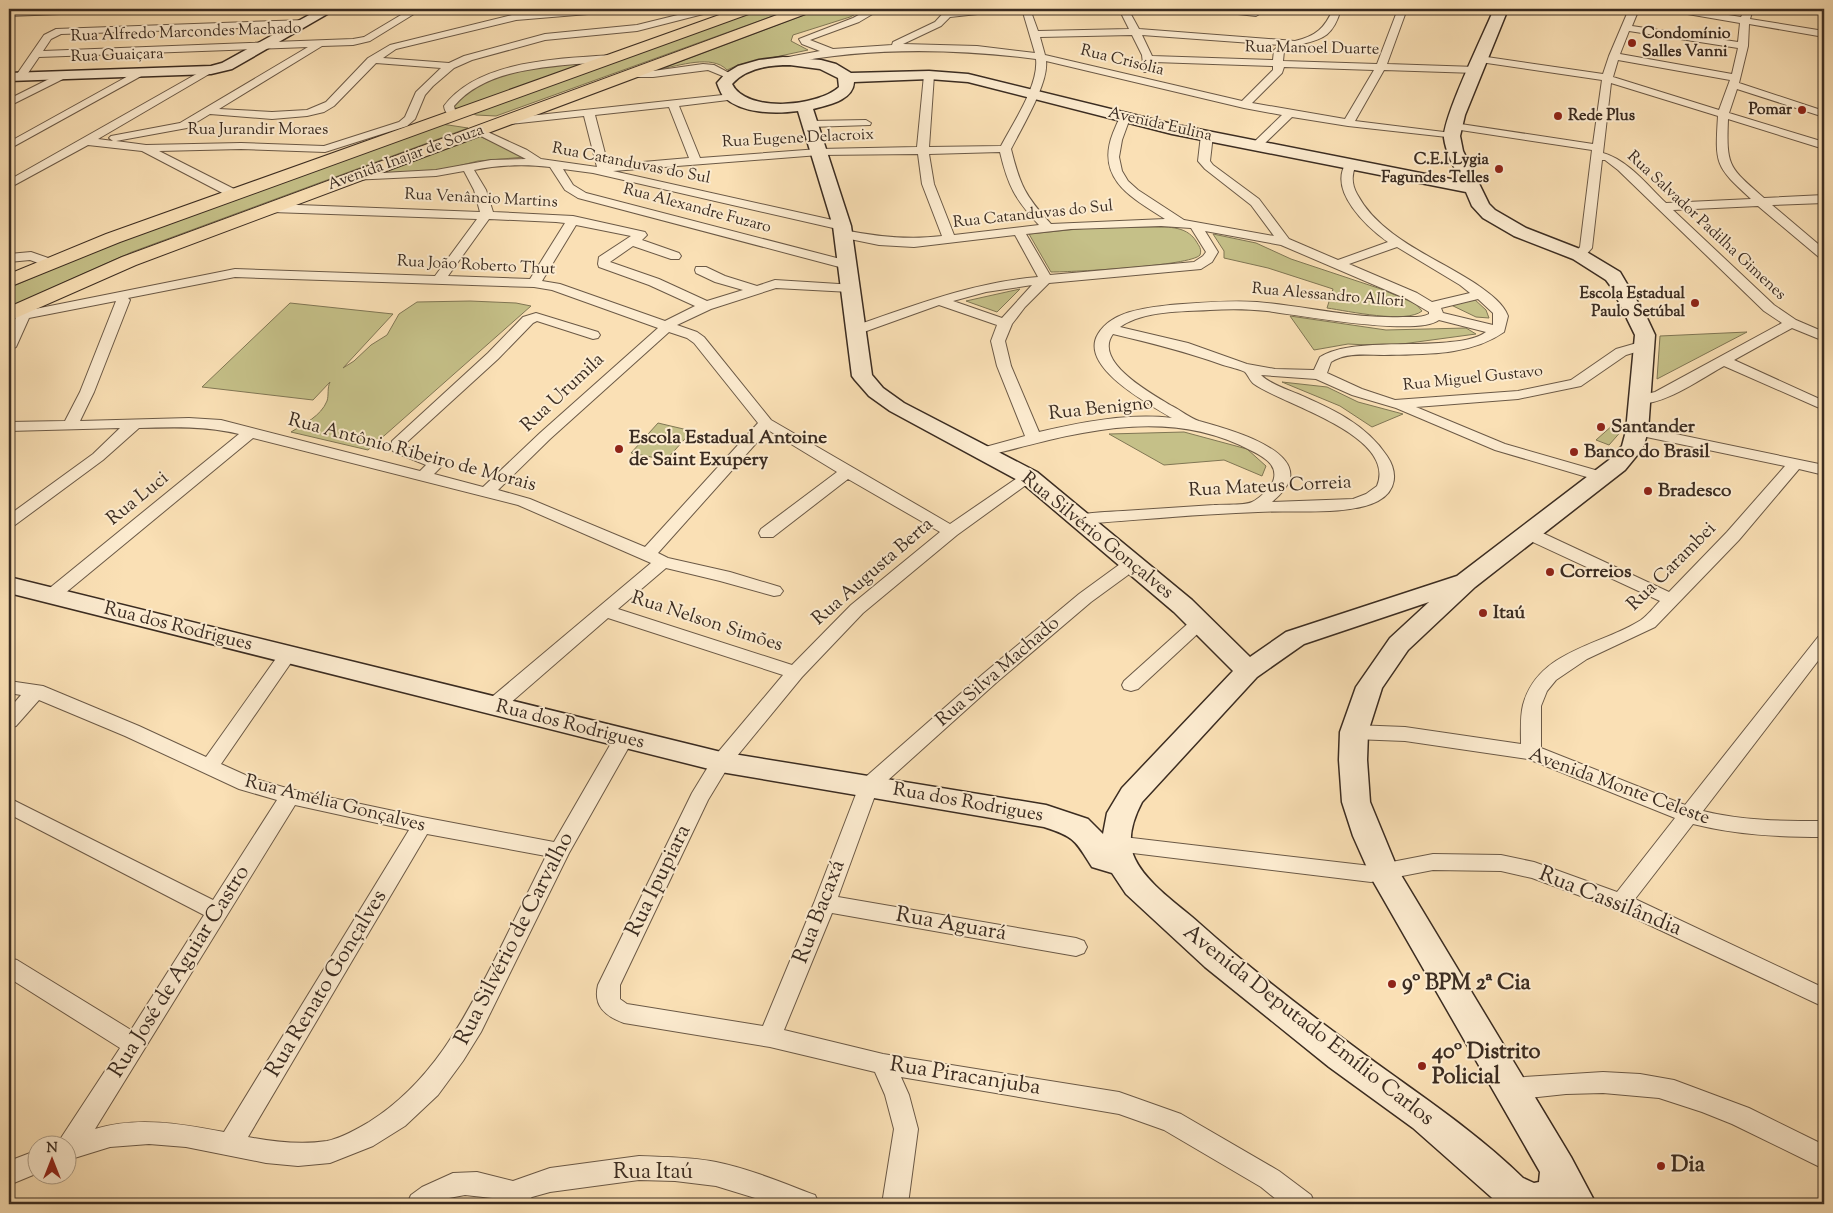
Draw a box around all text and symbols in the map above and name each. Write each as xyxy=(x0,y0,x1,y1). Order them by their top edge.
street label: Rua Alfredo Marcondes Machado xyxy=(70,17,302,49)
place label: Condomínio Salles Vanni xyxy=(1642,23,1731,64)
street label: Rua Manoel Duarte xyxy=(1245,36,1379,62)
marker: Condomínio Salles Vanni xyxy=(1626,37,1638,49)
street label: Rua Crisólia xyxy=(1078,39,1167,83)
street label: Rua Guaiçara xyxy=(70,43,164,69)
place label: Pomar xyxy=(1749,99,1793,122)
street label: Avenida Eulina xyxy=(1106,102,1215,148)
marker: Pomar xyxy=(1796,104,1808,116)
place label: Rede Plus xyxy=(1568,105,1635,128)
marker: Rede Plus xyxy=(1552,110,1564,122)
street label: Rua Jurandir Moraes xyxy=(188,119,328,142)
street label: Avenida Inajar de Souza xyxy=(325,119,488,197)
street label: Rua Eugene Delacroix xyxy=(721,124,875,154)
street label: Rua Catanduvas do Sul xyxy=(550,137,713,191)
street label: Rua Salvador Padilha Gimenes xyxy=(1621,146,1791,306)
place label: C.E.I Lygia Fagundes Telles xyxy=(1381,149,1490,190)
marker: C.E.I Lygia Fagundes Telles xyxy=(1493,163,1505,175)
street label: Rua Alexandre Fuzaro xyxy=(620,178,774,240)
street label: Rua Venâncio Martins xyxy=(404,184,558,214)
street label: Rua Catanduvas do Sul xyxy=(952,195,1115,235)
street label: Rua João Roberto Thut xyxy=(396,250,556,282)
street label: Rua Alessandro Allori xyxy=(1251,278,1406,314)
place label: Escola Estadual Paulo Setúbal xyxy=(1579,283,1686,324)
marker: Escola Estadual Paulo Setúbal xyxy=(1689,297,1701,309)
street label: Rua Urumila xyxy=(515,347,611,439)
street label: Rua Miguel Gustavo xyxy=(1402,360,1544,398)
street label: Rua Benigno xyxy=(1047,390,1155,428)
street label: Rua Antônio Ribeiro de Morais xyxy=(285,407,539,499)
place label: Santander xyxy=(1611,414,1696,441)
marker: Santander xyxy=(1595,421,1607,433)
place label: Escola Estadual Antoine de Saint Exupery xyxy=(629,425,827,474)
place label: Banco do Brasil xyxy=(1584,439,1710,466)
marker: Escola Estadual Antoine de Saint Exupery xyxy=(613,443,625,455)
marker: Banco do Brasil xyxy=(1568,446,1580,458)
street label: Rua Luci xyxy=(101,465,175,533)
street label: Rua Silvério Gonçalves xyxy=(1015,466,1179,606)
street label: Rua Mateus Correia xyxy=(1188,469,1352,505)
place label: Bradesco xyxy=(1658,478,1732,505)
marker: Bradesco xyxy=(1642,485,1654,497)
street label: Rua Augusta Berta xyxy=(806,512,940,632)
street label: Rua Carambei xyxy=(1621,516,1723,618)
place label: Correios xyxy=(1560,559,1632,586)
marker: Correios xyxy=(1544,566,1556,578)
street label: Rua Nelson Simões xyxy=(628,585,786,659)
street label: Rua dos Rodrigues xyxy=(101,595,255,659)
place label: Itaú xyxy=(1493,600,1525,627)
marker: Itaú xyxy=(1477,607,1489,619)
street label: Rua Silva Machado xyxy=(930,610,1066,734)
street label: Rua dos Rodrigues xyxy=(493,693,647,757)
street label: Avenida Monte Celeste xyxy=(1525,742,1714,832)
street label: Rua Amélia Gonçalves xyxy=(242,768,428,840)
street label: Rua dos Rodrigues xyxy=(891,776,1045,830)
street label: Rua Ipupiara xyxy=(618,819,700,943)
street label: Rua Silvério de Carvalho xyxy=(447,827,583,1051)
street label: Rua Bacaxá xyxy=(786,856,854,968)
street label: Rua José de Aguiar Castro xyxy=(101,859,259,1085)
street label: Rua Cassilândia xyxy=(1534,859,1686,945)
street label: Rua Renato Gonçalves xyxy=(258,884,396,1084)
street label: Rua Aguará xyxy=(893,900,1009,950)
street label: Avenida Deputado Emílio Carlos xyxy=(1175,917,1441,1135)
place label: 9º BPM 2ª Cia xyxy=(1402,968,1532,1000)
marker: 9º BPM 2ª Cia xyxy=(1386,978,1398,990)
place label: 40º Distrito Policial xyxy=(1431,1037,1541,1094)
street label: Rua Piracanjuba xyxy=(887,1049,1043,1105)
marker: 40º Distrito Policial xyxy=(1416,1060,1428,1072)
north arrow xyxy=(28,1136,78,1186)
text: N xyxy=(46,1139,58,1159)
place label: Dia xyxy=(1671,1150,1706,1182)
street label: Rua Itaú xyxy=(613,1157,693,1189)
marker: Dia xyxy=(1655,1160,1667,1172)

